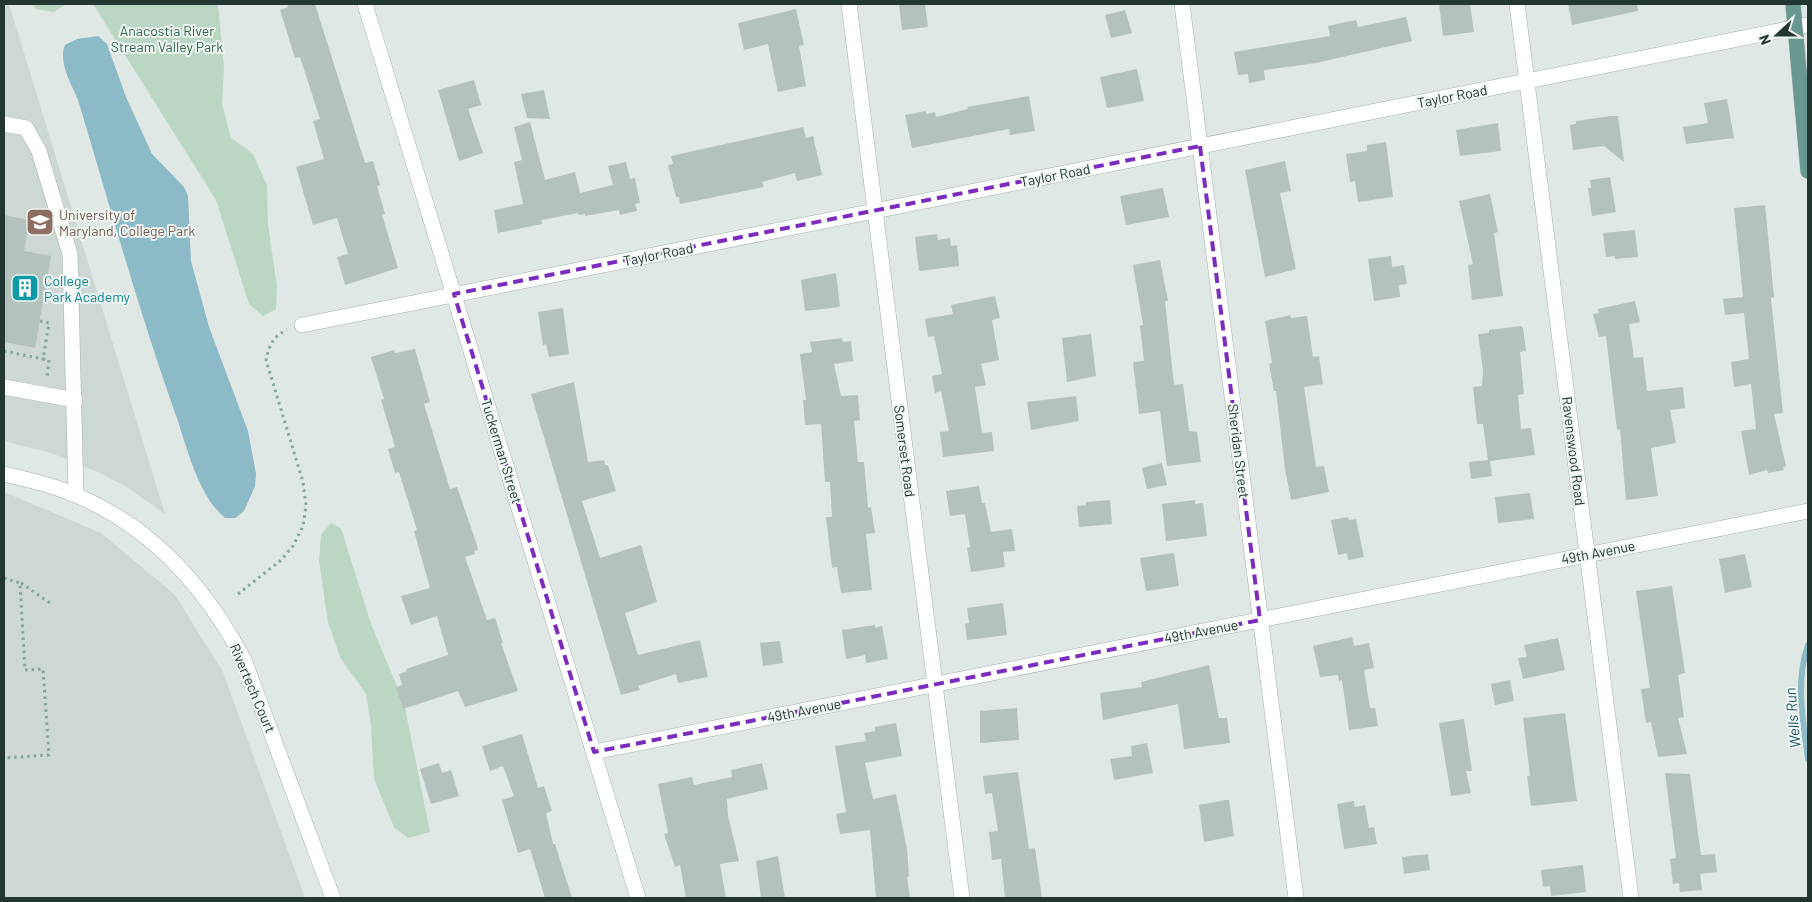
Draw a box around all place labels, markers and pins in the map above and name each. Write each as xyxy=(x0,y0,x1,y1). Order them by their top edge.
place label: University of Maryland, College Park xyxy=(59,206,195,239)
school or university icon: University of Maryland, College Park xyxy=(25,207,55,237)
place label: College Park Academy xyxy=(44,272,131,305)
building icon: College Park Academy xyxy=(10,273,40,303)

